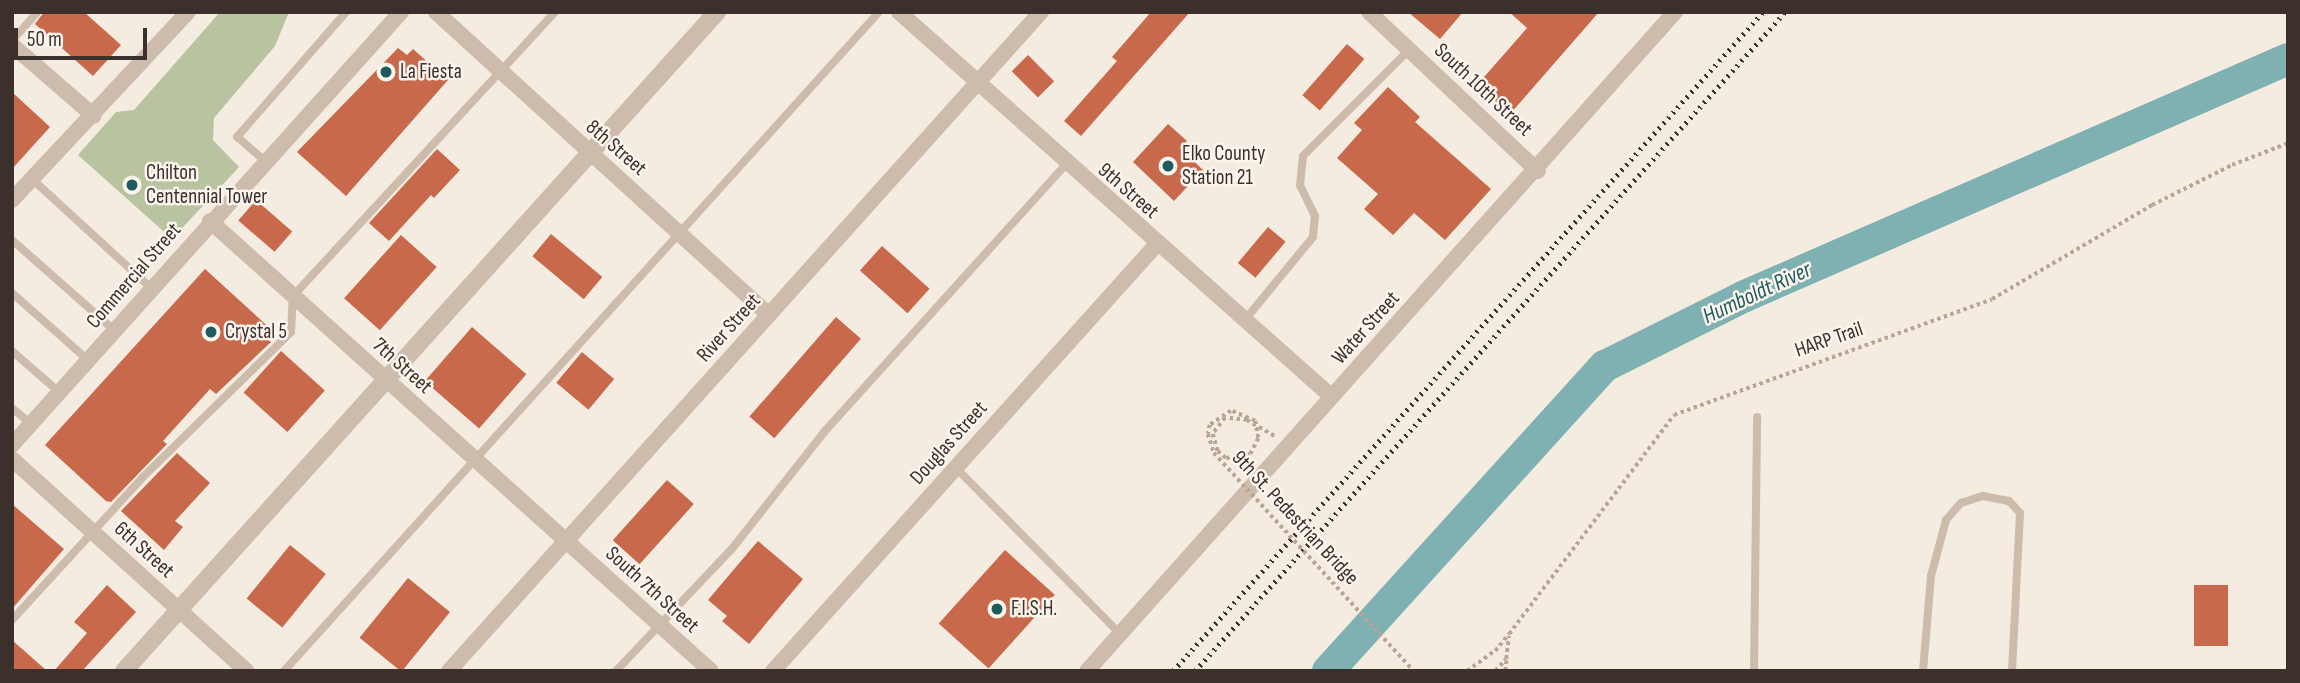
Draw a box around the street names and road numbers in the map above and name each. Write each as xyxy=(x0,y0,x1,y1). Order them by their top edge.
street label: South 10th Street xyxy=(1429,38,1537,142)
street label: 8th Street xyxy=(580,115,652,181)
street label: 9th Street xyxy=(1092,158,1164,224)
street label: Commercial Street xyxy=(81,218,187,334)
street label: Water Street xyxy=(1327,286,1405,370)
street label: River Street xyxy=(692,288,766,368)
street label: HARP Trail xyxy=(1792,317,1866,363)
street label: 7th Street xyxy=(367,333,437,399)
street label: Douglas Street xyxy=(905,396,993,490)
street label: 9th St. Pedestrian Bridge xyxy=(1226,446,1364,590)
street label: 6th Street xyxy=(109,516,179,584)
street label: South 7th Street xyxy=(600,542,704,638)

